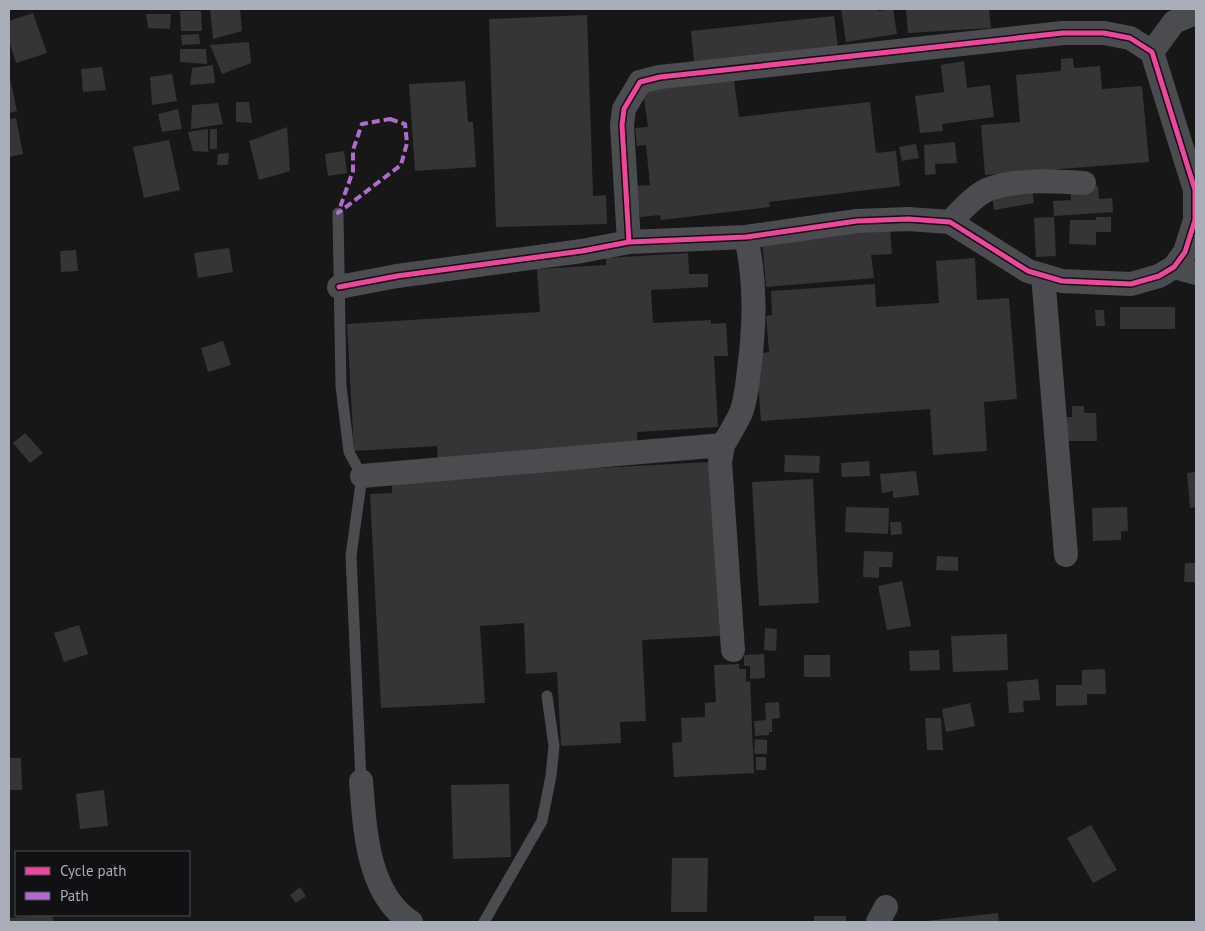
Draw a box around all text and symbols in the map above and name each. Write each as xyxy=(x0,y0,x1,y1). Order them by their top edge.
legend xyxy=(15,851,190,916)
text: Cycle path xyxy=(60,861,126,880)
text: Path xyxy=(60,886,89,905)

